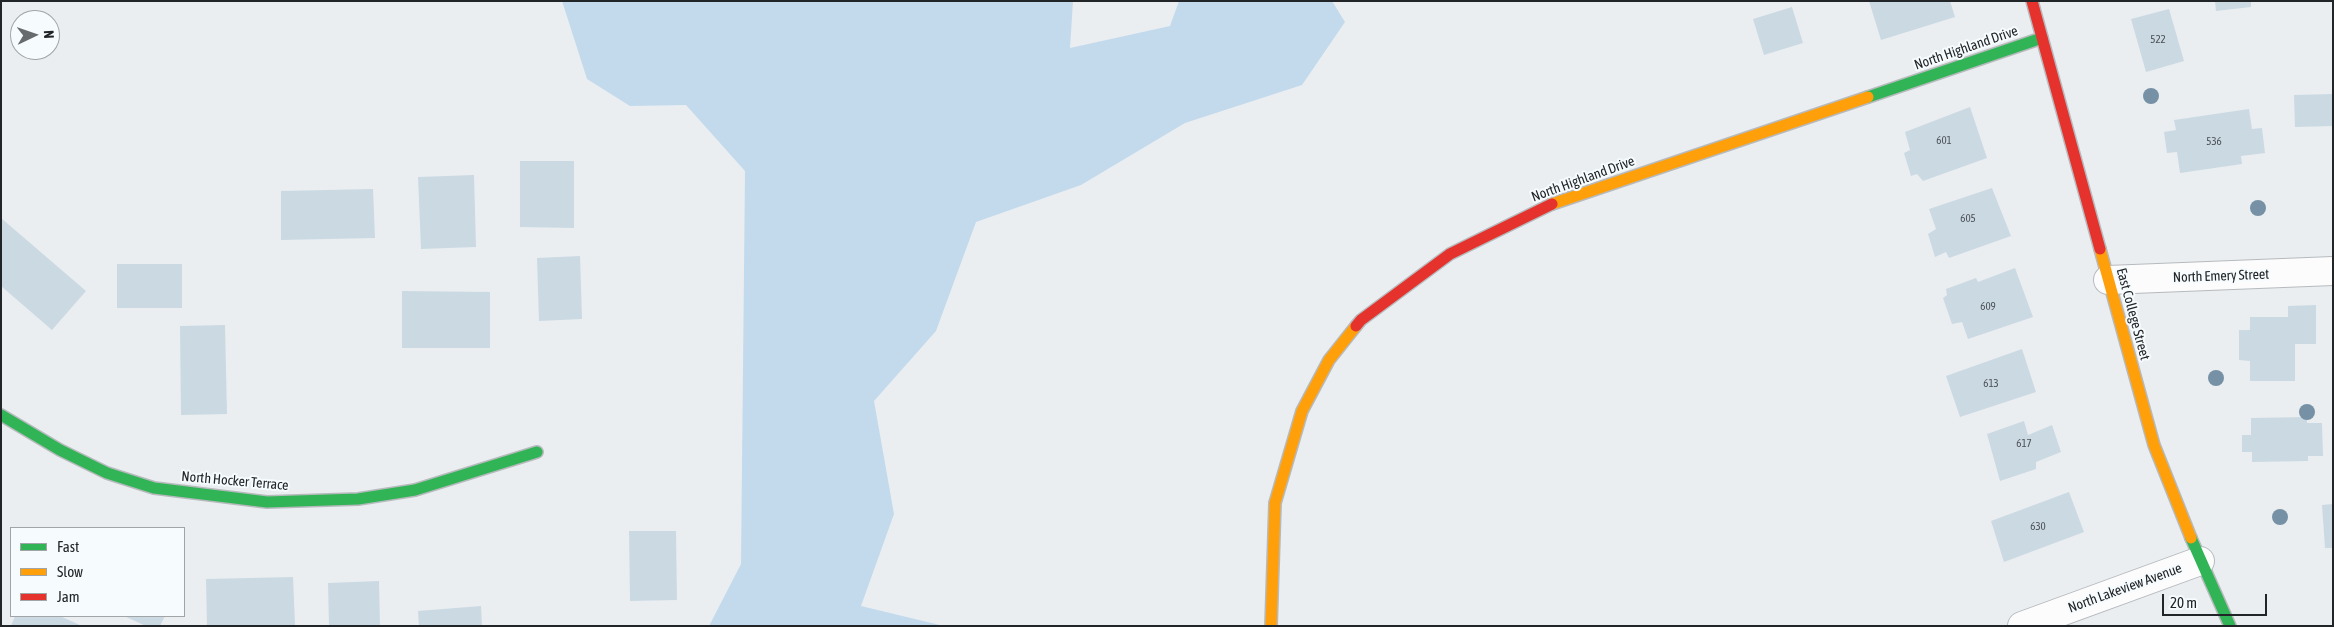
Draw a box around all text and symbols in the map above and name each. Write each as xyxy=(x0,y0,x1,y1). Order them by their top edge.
north arrow xyxy=(10,10,60,60)
street label: North Highland Drive xyxy=(1912,22,2020,74)
text: N xyxy=(41,30,57,39)
house number: 522 xyxy=(2150,33,2166,47)
house number: 601 xyxy=(1936,134,1952,148)
house number: 536 xyxy=(2206,135,2222,149)
street label: North Highland Drive xyxy=(1529,153,1637,205)
house number: 605 xyxy=(1960,212,1976,226)
street label: East College Street xyxy=(2113,266,2153,362)
street label: North Emery Street xyxy=(2172,266,2270,286)
house number: 609 xyxy=(1980,300,1996,314)
house number: 613 xyxy=(1983,377,1999,391)
house number: 617 xyxy=(2016,437,2032,451)
street label: North Hocker Terrace xyxy=(181,468,289,494)
house number: 630 xyxy=(2030,520,2046,534)
legend xyxy=(10,527,185,617)
text: Fast xyxy=(57,538,79,555)
street label: North Lakeview Avenue xyxy=(2066,560,2184,616)
text: Slow xyxy=(57,563,83,580)
scale bar xyxy=(2164,584,2269,616)
text: Jam xyxy=(57,588,80,605)
text: 20 m xyxy=(2170,594,2197,611)

